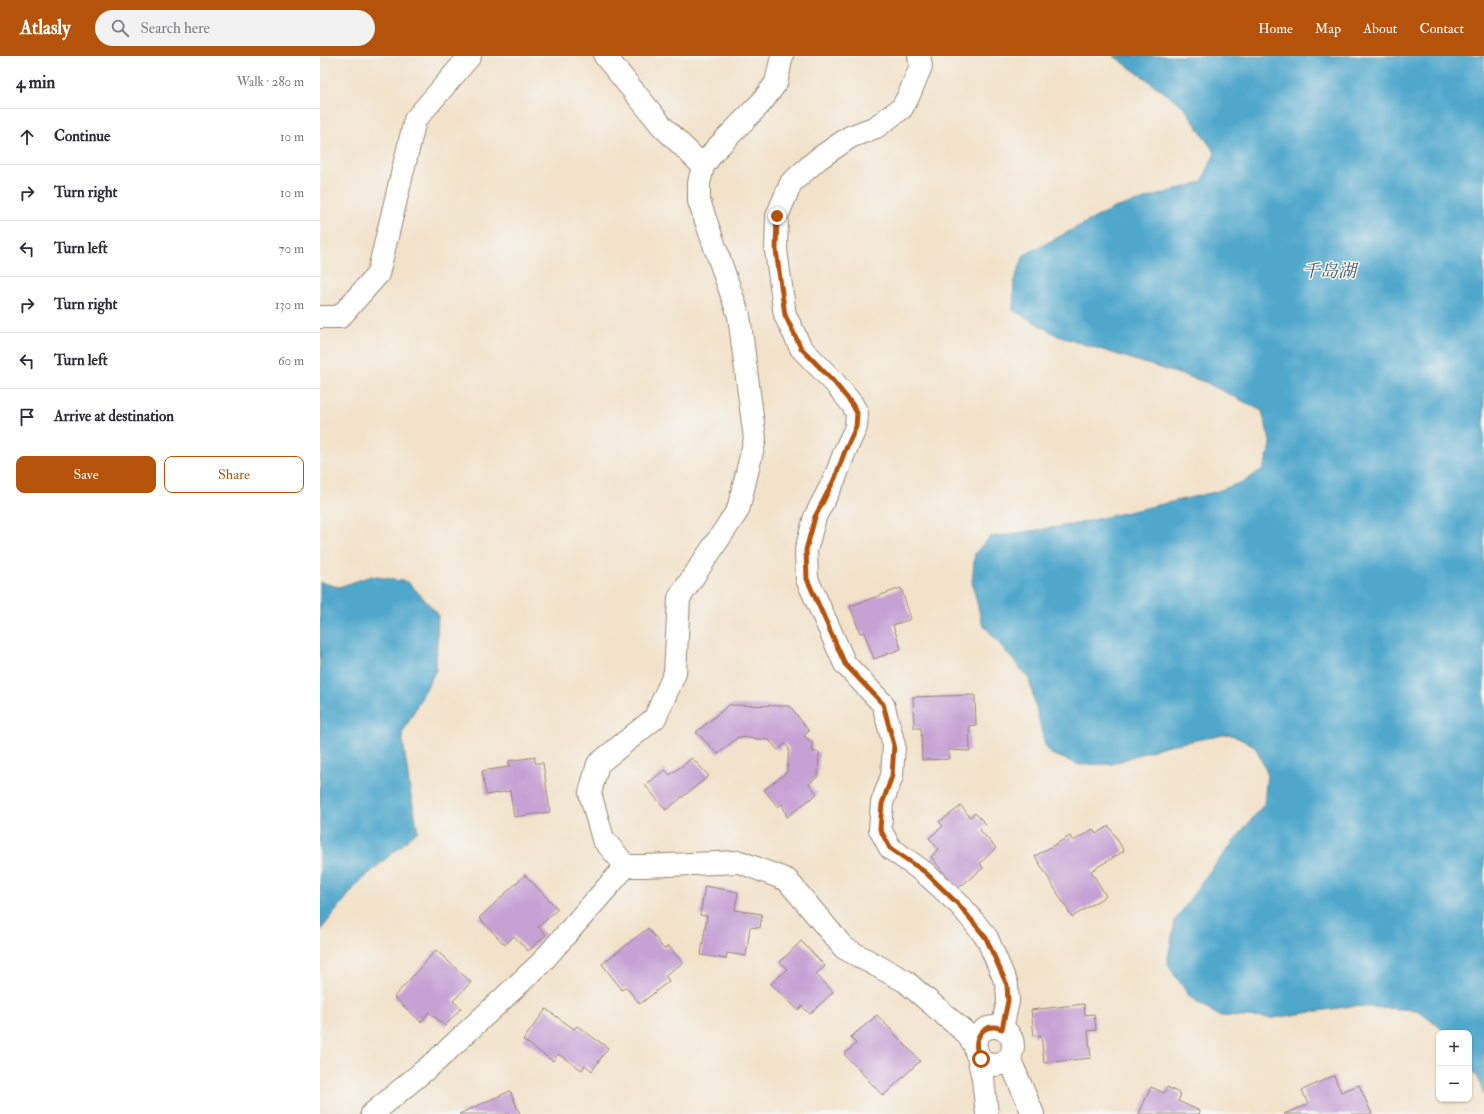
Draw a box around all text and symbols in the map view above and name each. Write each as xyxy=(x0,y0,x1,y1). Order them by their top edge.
search box xyxy=(95,10,375,46)
text: Atlasly xyxy=(20,16,71,40)
icon: search xyxy=(109,17,131,39)
text: Search here xyxy=(141,19,210,38)
text: Home xyxy=(1258,20,1293,37)
text: Map xyxy=(1315,20,1341,37)
text: About xyxy=(1363,20,1397,37)
text: Contact xyxy=(1419,20,1464,37)
text: 4 min xyxy=(16,72,55,93)
text: Walk · 280 m xyxy=(237,74,304,90)
icon: ahead xyxy=(16,126,38,148)
text: Continue xyxy=(54,127,110,146)
text: 10 m xyxy=(280,129,304,145)
icon: right xyxy=(16,182,38,204)
text: Turn right xyxy=(54,183,117,202)
text: 10 m xyxy=(280,185,304,201)
route end xyxy=(768,207,786,225)
icon: left xyxy=(16,238,38,260)
text: Turn left xyxy=(54,239,108,258)
text: 70 m xyxy=(279,241,304,257)
water label: 千岛湖 xyxy=(1302,260,1359,283)
icon: right xyxy=(16,294,38,316)
text: Turn right xyxy=(54,295,117,314)
text: 130 m xyxy=(275,297,304,313)
icon: left xyxy=(16,350,38,372)
text: Turn left xyxy=(54,351,108,370)
text: 60 m xyxy=(278,353,304,369)
icon: arrive xyxy=(16,406,38,428)
text: Arrive at destination xyxy=(54,407,174,426)
button: Save xyxy=(16,456,156,493)
button: Share xyxy=(164,456,304,493)
map controls xyxy=(1436,1030,1472,1102)
button: + xyxy=(1436,1030,1472,1066)
route start xyxy=(972,1050,990,1068)
button: − xyxy=(1436,1066,1472,1102)

